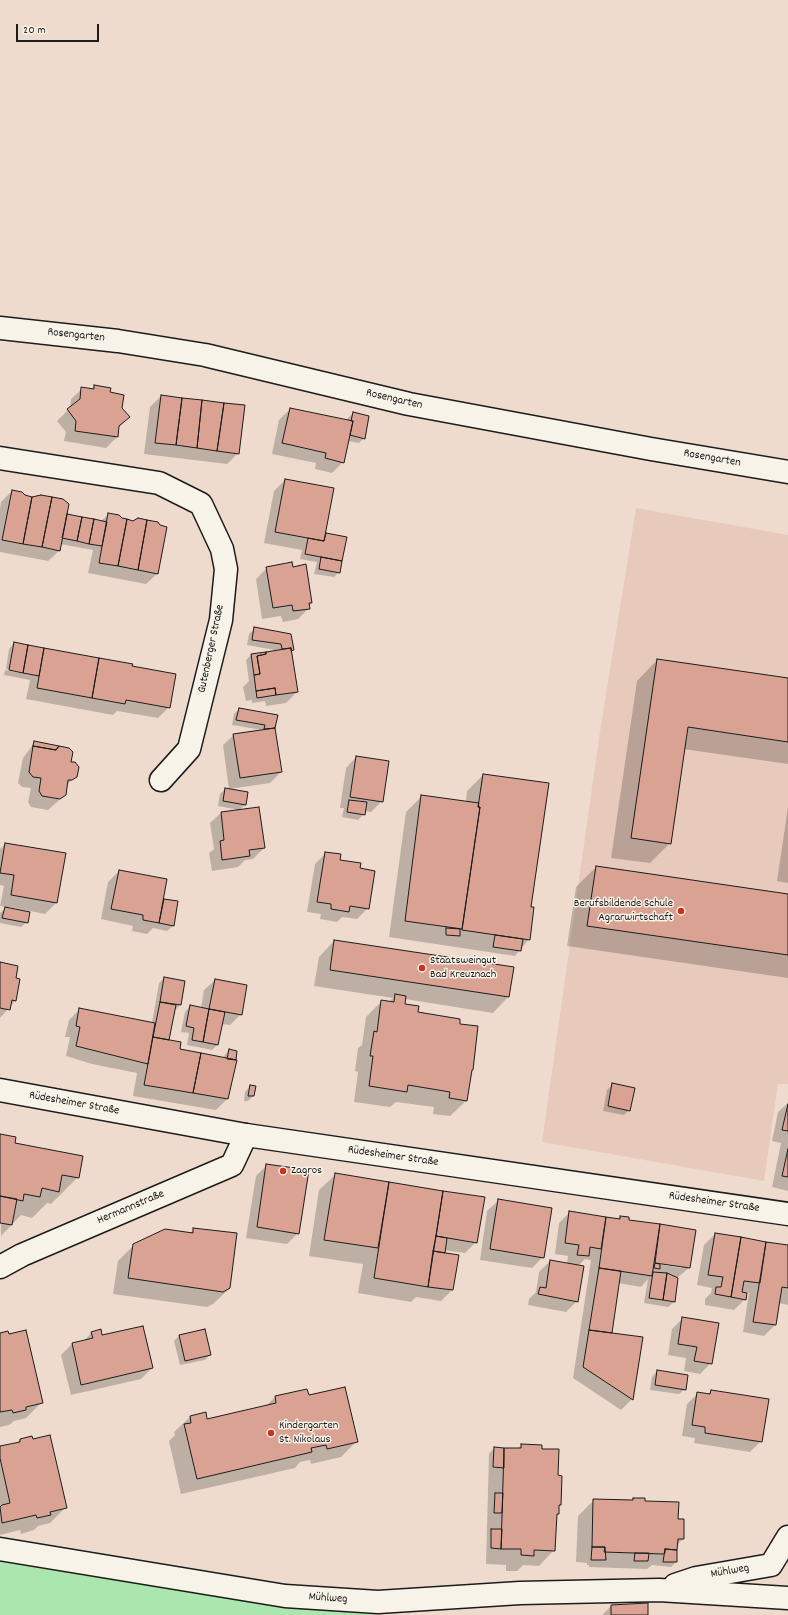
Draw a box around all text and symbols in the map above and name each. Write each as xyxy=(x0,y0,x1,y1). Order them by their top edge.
scale bar xyxy=(18,16,101,42)
text: 20 m xyxy=(23,22,46,39)
street label: Rosengarten xyxy=(47,326,105,346)
street label: Rosengarten xyxy=(364,387,424,413)
street label: Rosengarten xyxy=(682,447,742,471)
street label: Gutenberger Straße xyxy=(196,604,228,694)
place label: Berufsbildende Schule Agrarwirtschaft xyxy=(574,897,673,925)
marker: Berufsbildende Schule Agrarwirtschaft xyxy=(676,906,686,916)
place label: Staatsweingut Bad Kreuznach xyxy=(430,954,496,982)
marker: Staatsweingut Bad Kreuznach xyxy=(417,963,427,973)
street label: Rüdesheimer Straße xyxy=(28,1089,120,1119)
street label: Rüdesheimer Straße xyxy=(347,1144,439,1170)
place label: Zagros xyxy=(291,1164,322,1178)
marker: Zagros xyxy=(278,1166,288,1176)
street label: Hermannstraße xyxy=(95,1187,167,1229)
street label: Rüdesheimer Straße xyxy=(668,1190,760,1216)
place label: Kindergarten St. Nikolaus xyxy=(279,1419,338,1447)
marker: Kindergarten St. Nikolaus xyxy=(266,1428,276,1438)
street label: Mühlweg xyxy=(710,1562,750,1582)
street label: Mühlweg xyxy=(308,1590,348,1608)

